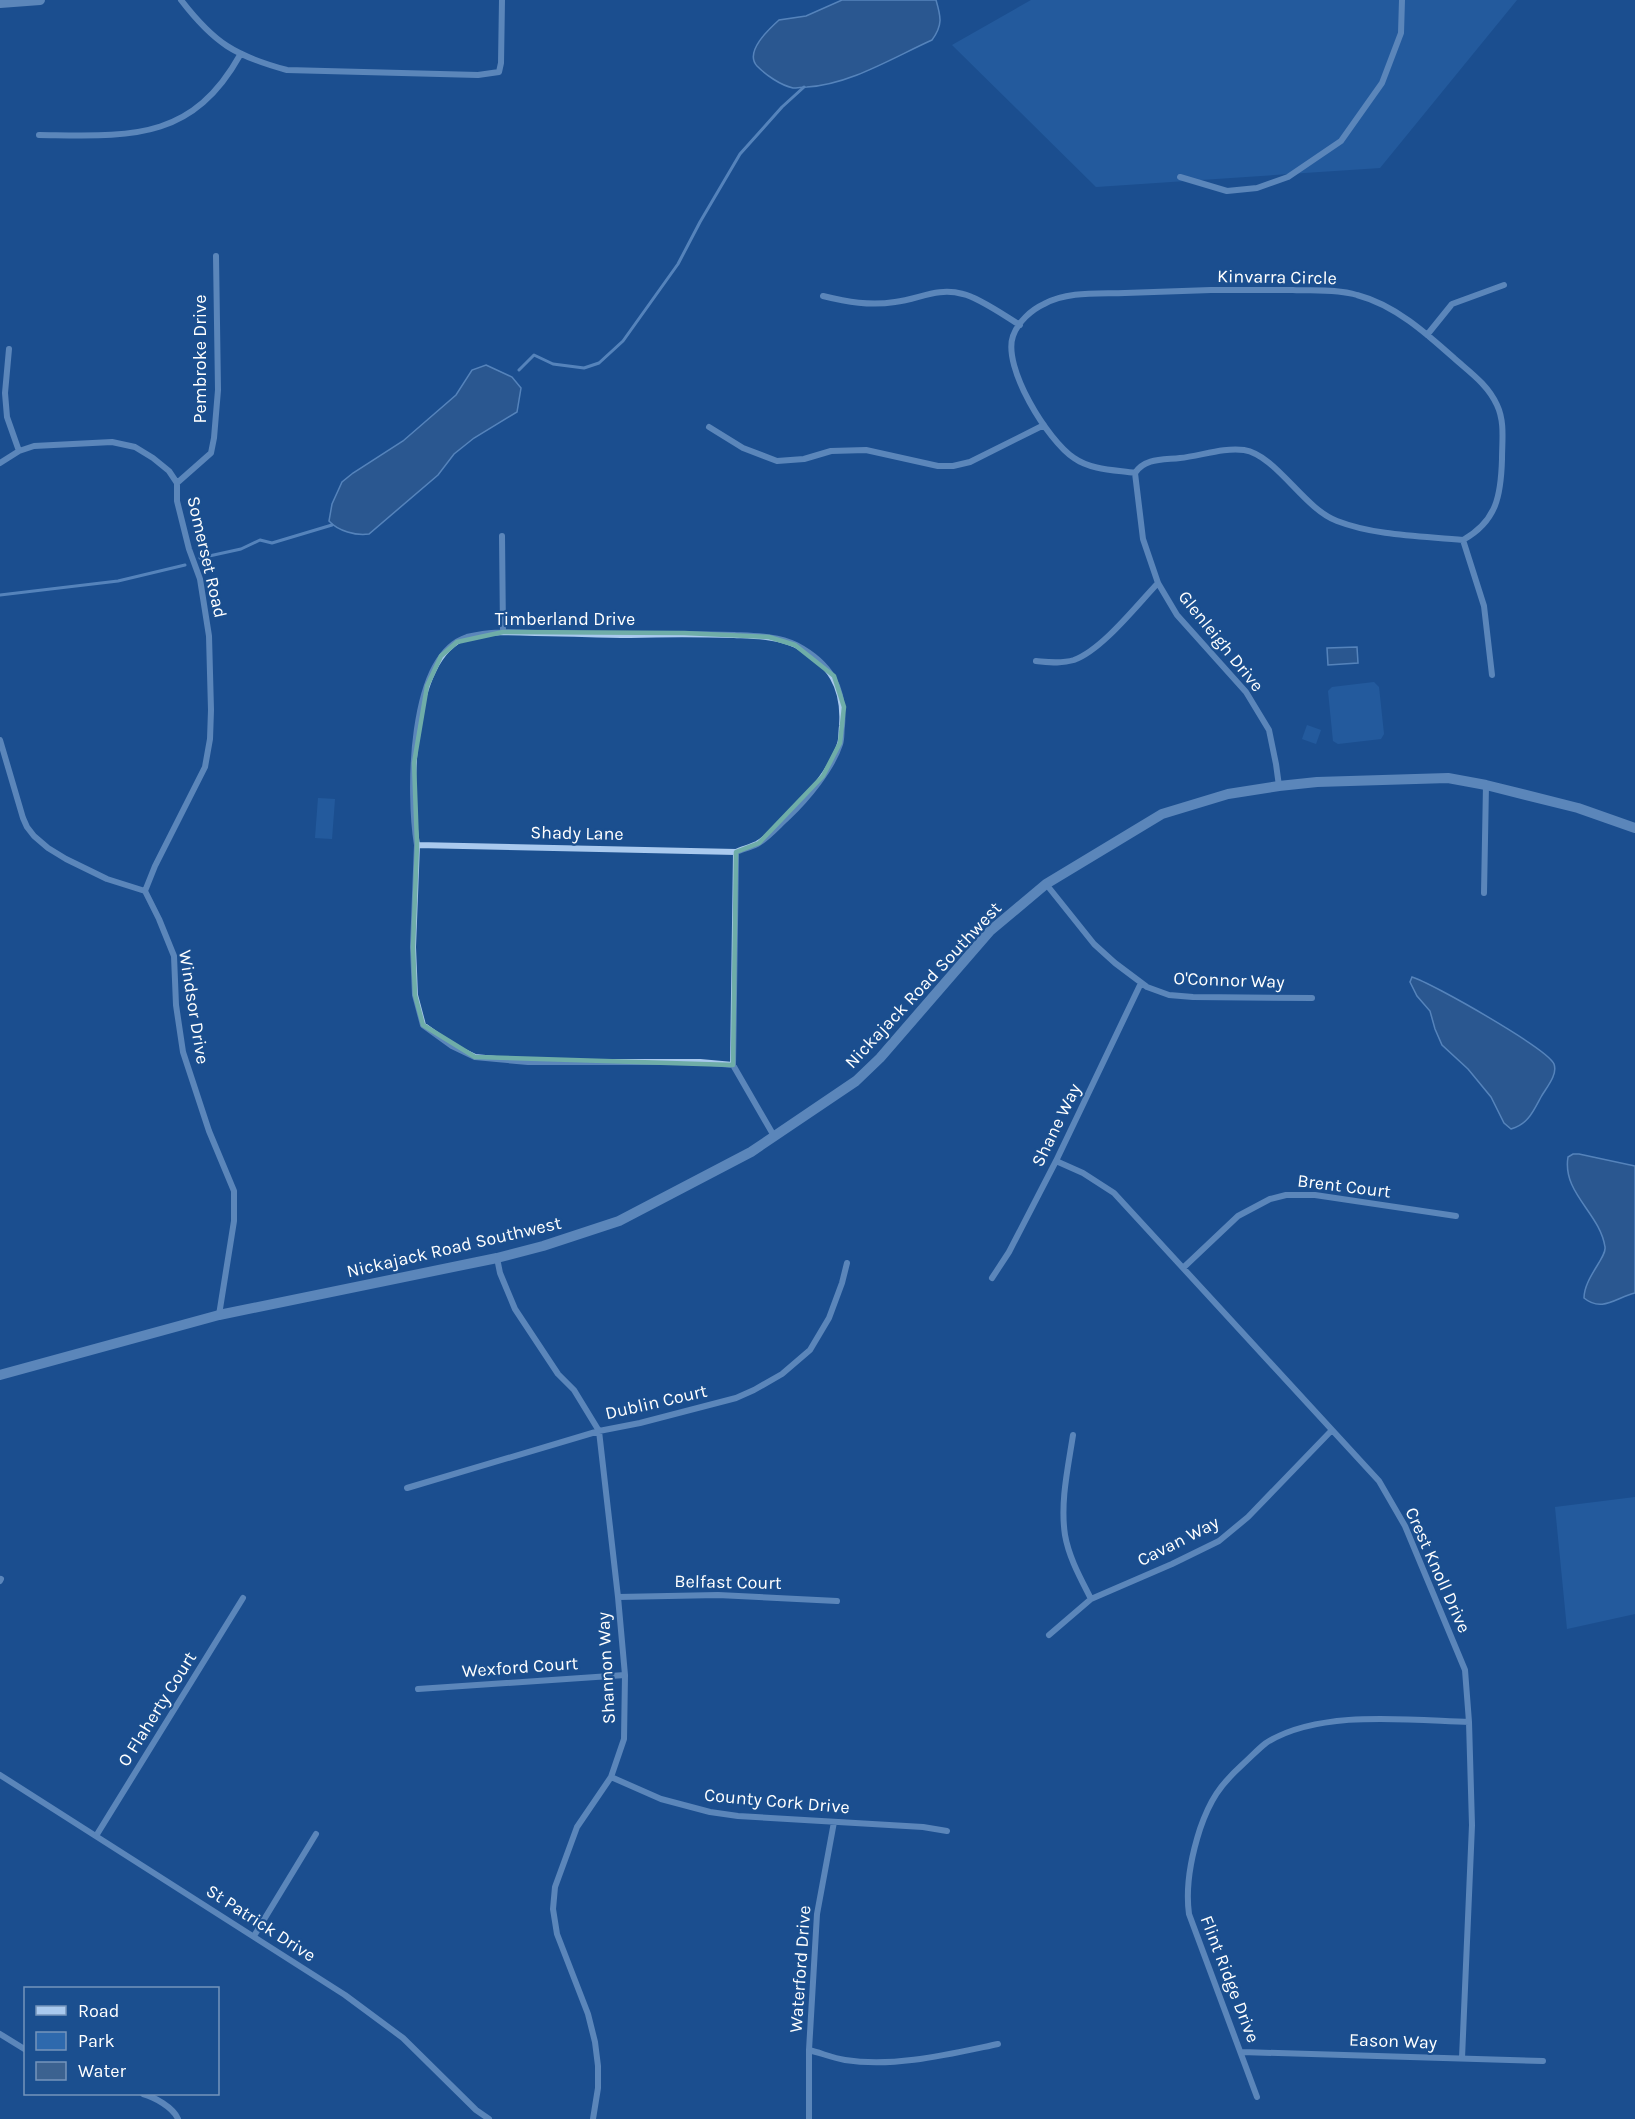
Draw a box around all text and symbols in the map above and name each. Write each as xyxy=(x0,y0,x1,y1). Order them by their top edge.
street label: Kinvarra Circle xyxy=(1217,265,1337,289)
street label: Pembroke Drive xyxy=(189,295,211,423)
street label: Somerset Road xyxy=(182,494,232,620)
street label: Glenleigh Drive xyxy=(1174,586,1268,696)
street label: Timberland Drive xyxy=(495,608,635,630)
street label: Shady Lane xyxy=(530,821,624,845)
street label: Nickajack Road Southwest xyxy=(840,897,1006,1073)
street label: Windsor Drive xyxy=(174,948,214,1066)
street label: O'Connor Way xyxy=(1173,967,1286,993)
street label: Shane Way xyxy=(1026,1079,1086,1170)
street label: Brent Court xyxy=(1296,1169,1392,1203)
street label: Nickajack Road Southwest xyxy=(344,1212,564,1282)
street label: Dublin Court xyxy=(603,1380,709,1424)
street label: Crest Knoll Drive xyxy=(1400,1504,1476,1636)
street label: Cavan Way xyxy=(1133,1511,1223,1571)
street label: Belfast Court xyxy=(674,1570,782,1594)
street label: Shannon Way xyxy=(592,1611,620,1725)
street label: O Flaherty Court xyxy=(113,1647,201,1771)
street label: Wexford Court xyxy=(461,1652,579,1682)
street label: County Cork Drive xyxy=(703,1784,851,1818)
street label: St Patrick Drive xyxy=(202,1879,320,1967)
street label: Waterford Drive xyxy=(785,1905,815,2033)
street label: Flint Ridge Drive xyxy=(1196,1912,1264,2046)
legend xyxy=(24,1987,219,2095)
text: Road xyxy=(78,2000,119,2022)
street label: Eason Way xyxy=(1349,2028,1438,2054)
text: Park xyxy=(78,2030,115,2052)
text: Water xyxy=(78,2060,126,2082)

